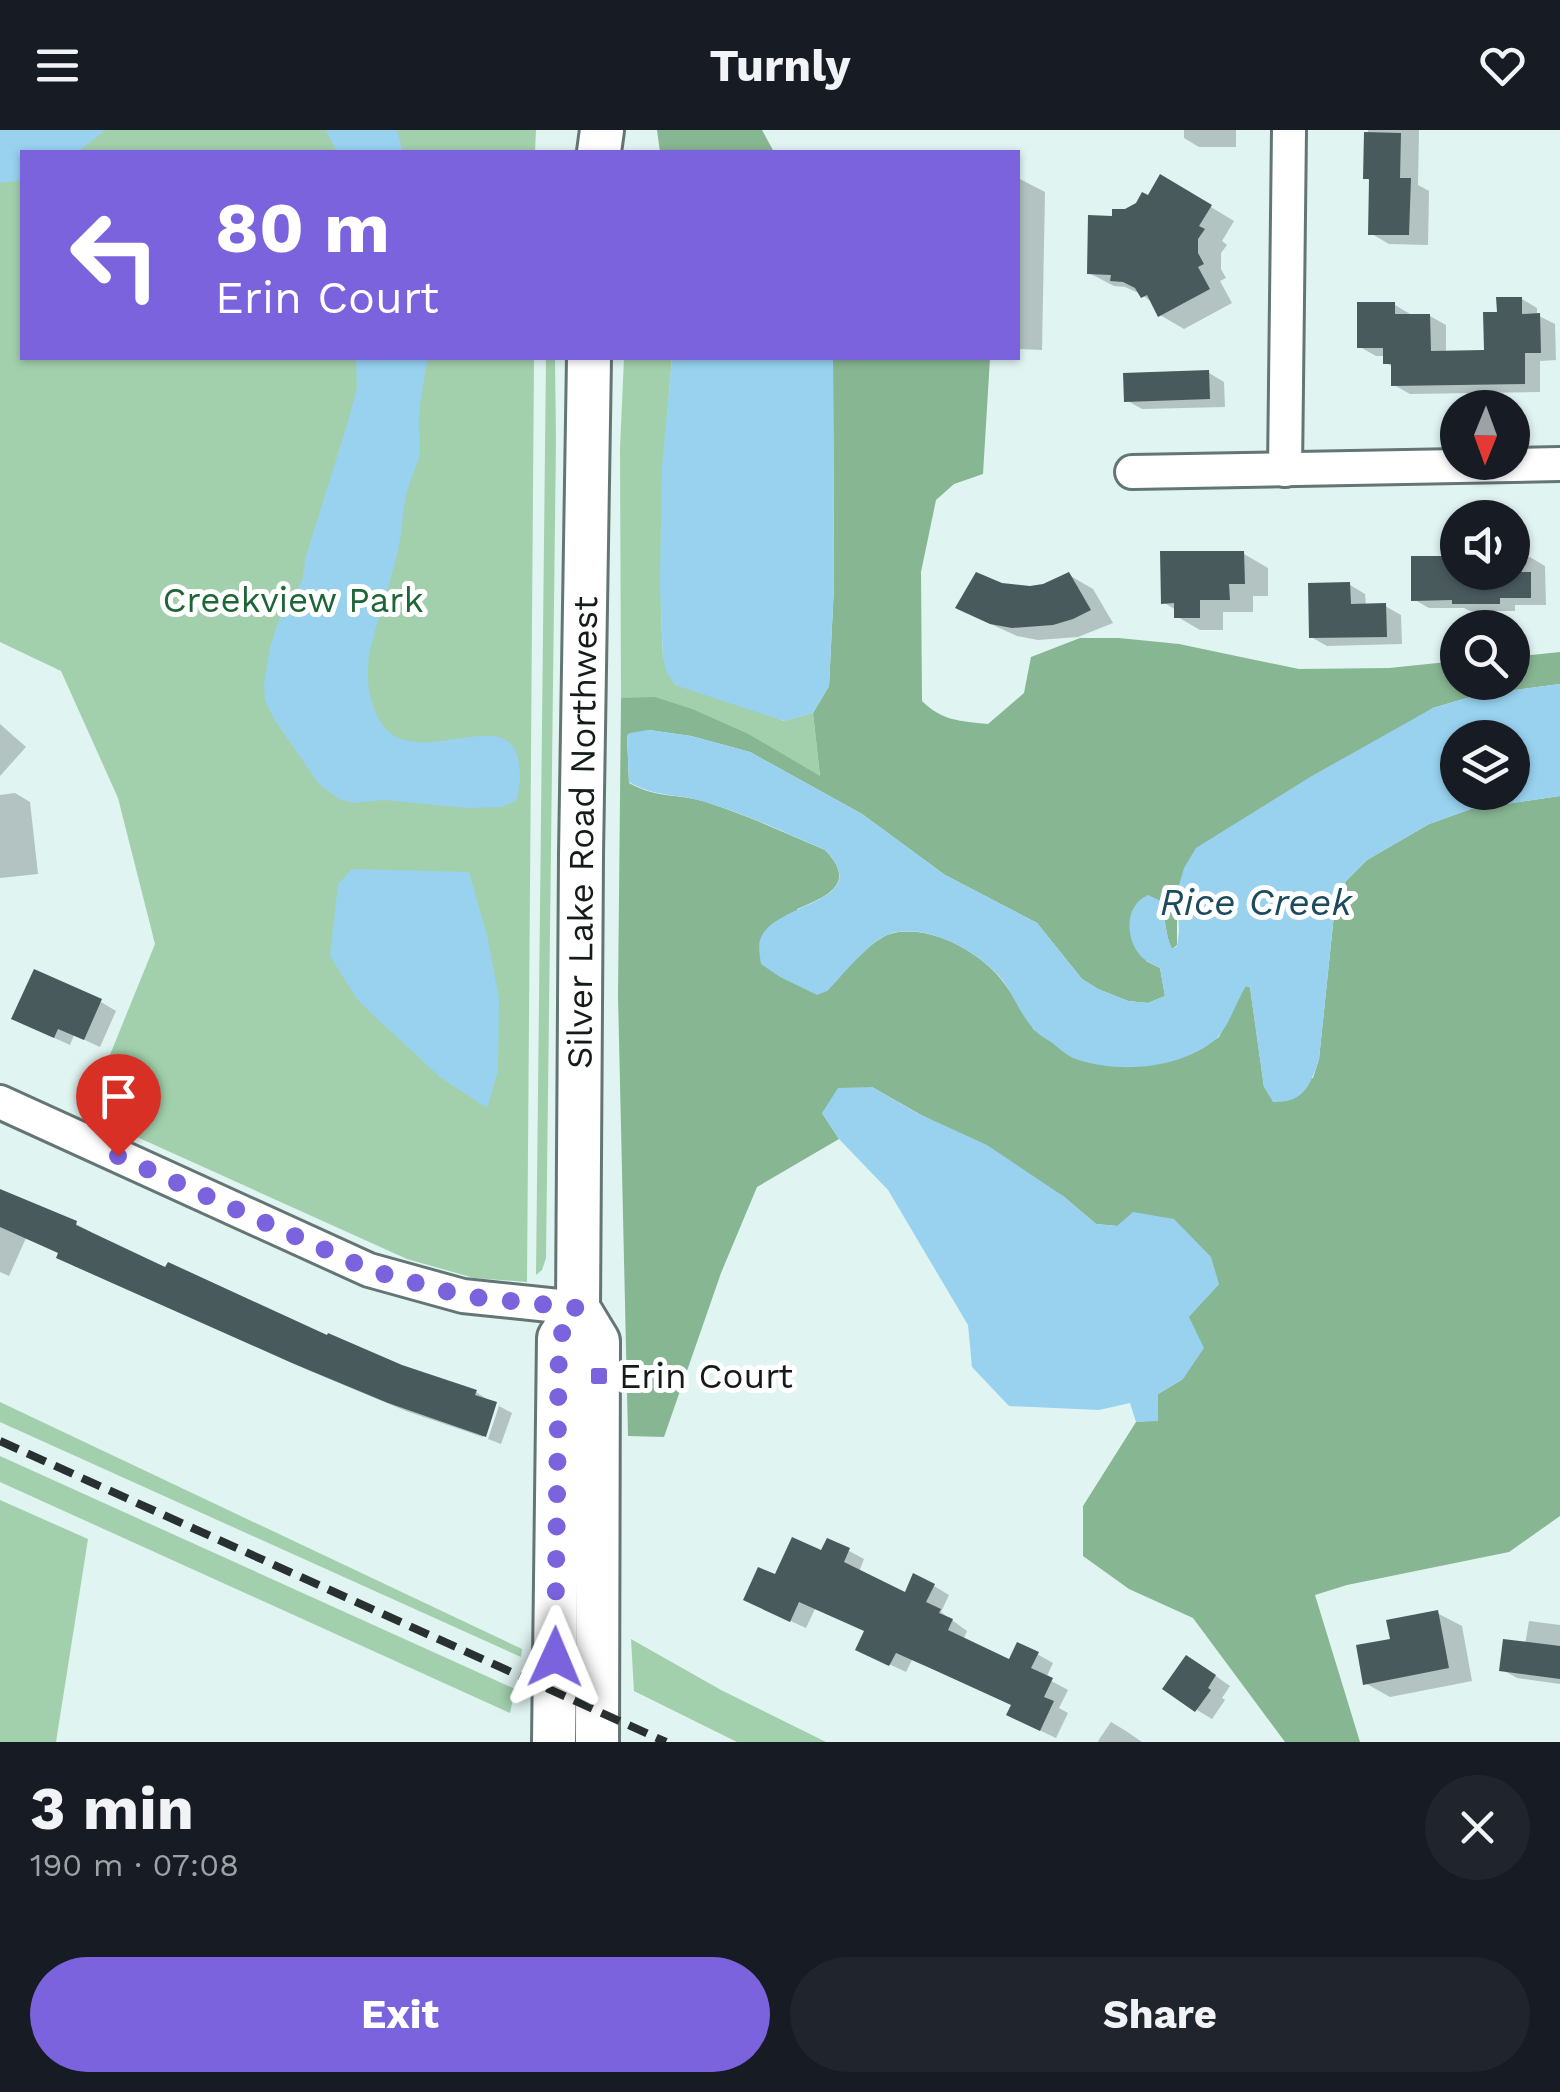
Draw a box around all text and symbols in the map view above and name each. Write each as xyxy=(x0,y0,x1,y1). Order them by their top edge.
icon: menu xyxy=(30,38,85,93)
icon: heart xyxy=(1475,38,1530,93)
text: Turnly xyxy=(709,39,851,92)
text: 80 m xyxy=(215,187,390,269)
icon: left xyxy=(50,190,180,320)
text: Erin Court xyxy=(215,271,439,324)
north arrow xyxy=(1440,390,1530,480)
map controls xyxy=(1440,390,1530,810)
button: sound xyxy=(1440,500,1530,590)
park label: Creekview Park xyxy=(163,579,424,621)
street label: Silver Lake Road Northwest xyxy=(559,596,606,1069)
button: search xyxy=(1440,610,1530,700)
button: layers xyxy=(1440,720,1530,810)
water label: Rice Creek xyxy=(1160,880,1353,924)
pin xyxy=(76,1054,161,1157)
icon: arrive xyxy=(91,1069,146,1124)
place label: Erin Court xyxy=(619,1355,793,1397)
marker: Erin Court xyxy=(588,1365,610,1387)
position arrow xyxy=(503,1605,607,1709)
text: 3 min xyxy=(30,1773,194,1844)
button: close xyxy=(1425,1775,1530,1880)
text: 190 m · 07:08 xyxy=(30,1846,239,1884)
button: Exit xyxy=(30,1957,770,2072)
button: Share xyxy=(790,1957,1530,2072)

